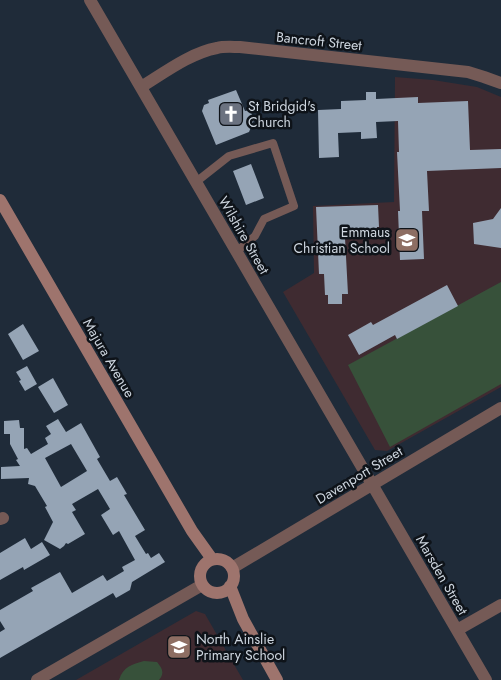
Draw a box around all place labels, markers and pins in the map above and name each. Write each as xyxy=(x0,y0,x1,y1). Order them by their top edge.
place label: St Bridgid's Church xyxy=(248,96,316,132)
church icon: St Bridgid's Church xyxy=(218,101,244,127)
place label: Emmaus Christian School xyxy=(293,222,390,258)
school or university icon: Emmaus Christian School xyxy=(394,227,420,253)
place label: North Ainslie Primary School xyxy=(196,629,285,665)
school or university icon: North Ainslie Primary School xyxy=(166,634,192,660)

